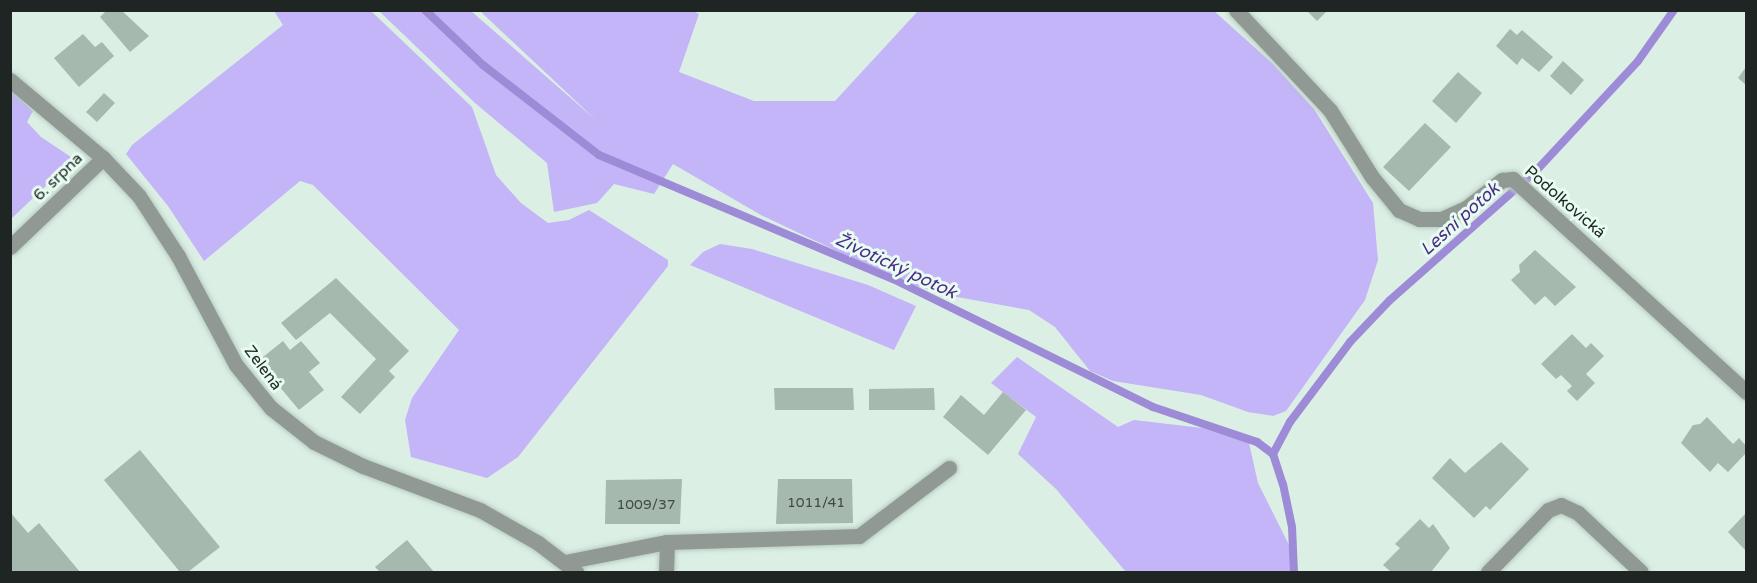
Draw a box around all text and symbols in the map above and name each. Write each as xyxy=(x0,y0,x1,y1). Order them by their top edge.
street label: 6. srpna xyxy=(29,149,87,205)
street label: Podolkovická xyxy=(1521,162,1609,242)
water label: Lesní potok xyxy=(1416,178,1504,260)
water label: Životický potok xyxy=(832,229,960,303)
street label: Zelená xyxy=(240,342,286,394)
house number: 1011/41 xyxy=(787,495,845,511)
house number: 1009/37 xyxy=(617,497,675,513)

